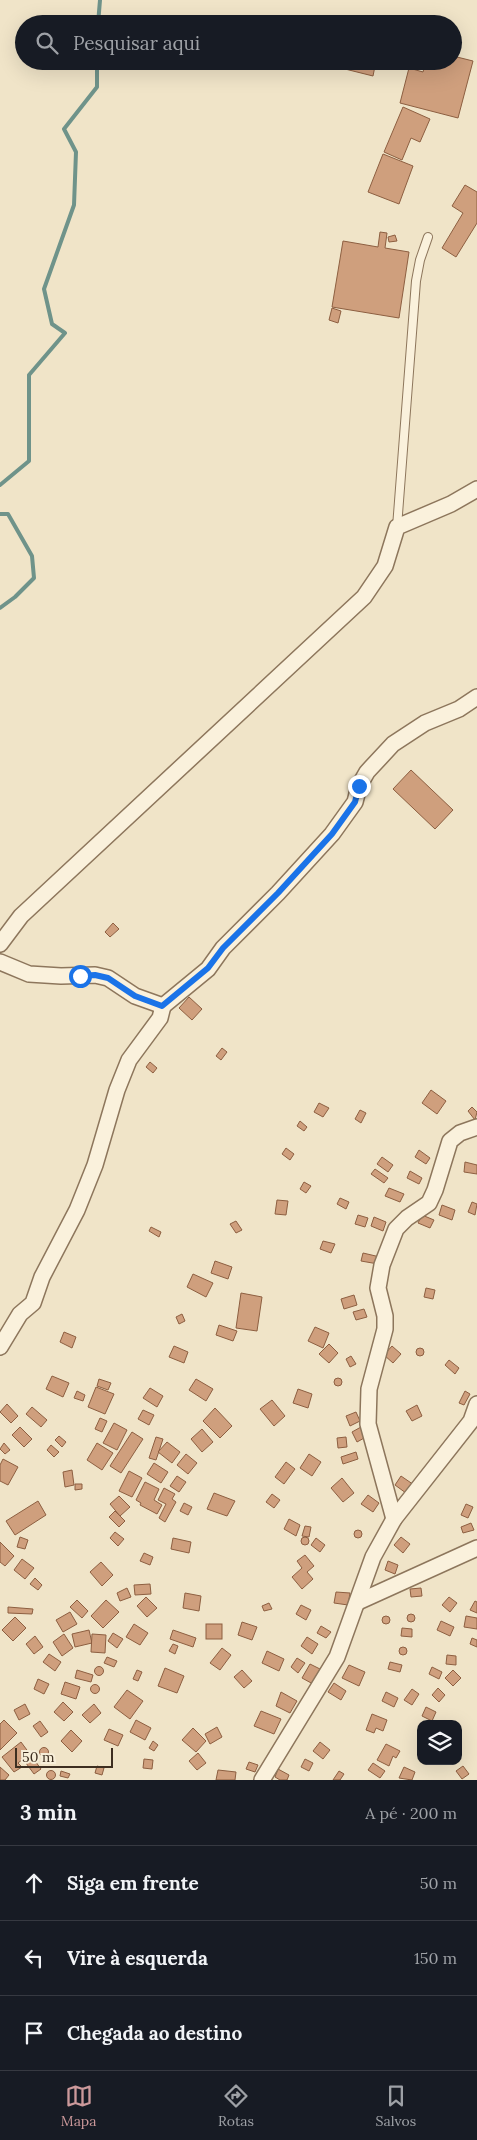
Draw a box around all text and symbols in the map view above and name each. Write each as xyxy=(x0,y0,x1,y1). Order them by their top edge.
search box xyxy=(15,15,462,70)
icon: search xyxy=(33,29,61,57)
text: Pesquisar aqui xyxy=(73,31,200,55)
route end xyxy=(348,775,371,798)
route start xyxy=(69,965,92,988)
map controls xyxy=(417,1720,462,1765)
button: layers xyxy=(417,1720,462,1765)
scale bar xyxy=(15,1745,112,1768)
text: 50 m xyxy=(22,1748,55,1766)
text: 3 min xyxy=(20,1799,77,1826)
text: A pé · 200 m xyxy=(365,1803,457,1823)
icon: ahead xyxy=(20,1869,48,1897)
text: Siga em frente xyxy=(67,1871,199,1895)
text: 50 m xyxy=(420,1873,457,1893)
icon: left xyxy=(20,1944,48,1972)
text: Vire à esquerda xyxy=(67,1946,208,1970)
text: 150 m xyxy=(414,1948,457,1968)
icon: arrive xyxy=(20,2019,48,2047)
text: Chegada ao destino xyxy=(67,2021,242,2045)
tab: Mapa xyxy=(61,2082,96,2130)
tab: Rotas xyxy=(218,2082,254,2130)
tab: Salvos xyxy=(376,2082,416,2130)

